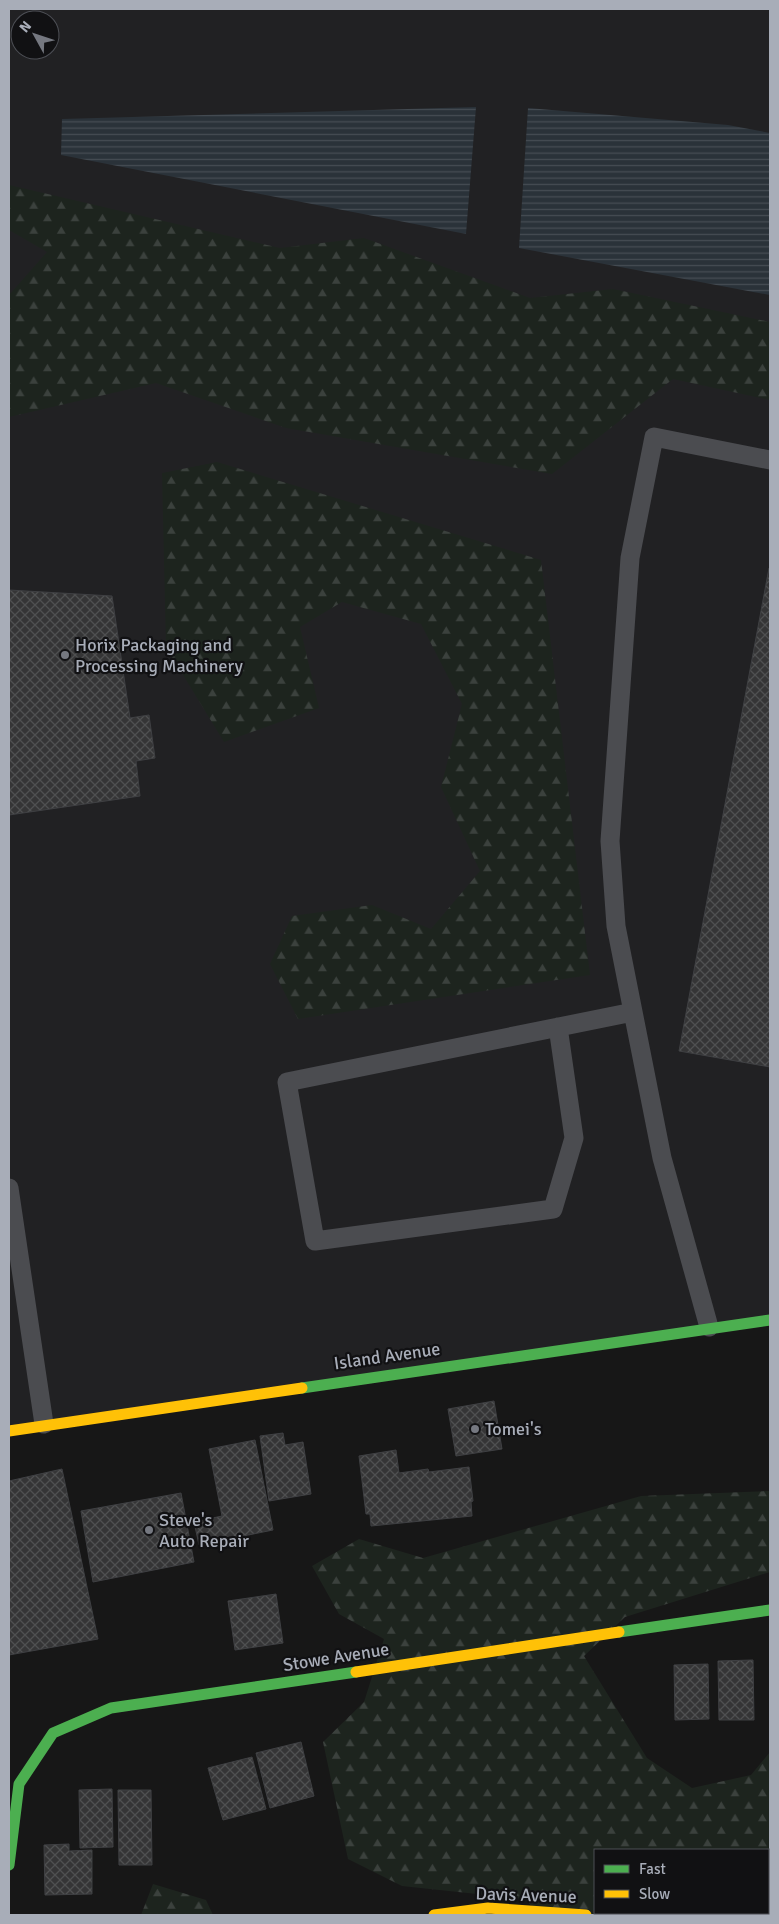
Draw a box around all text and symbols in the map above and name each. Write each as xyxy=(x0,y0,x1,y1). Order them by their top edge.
north arrow xyxy=(10,10,60,60)
text: N xyxy=(16,18,35,36)
place label: Horix Packaging and Processing Machinery xyxy=(75,634,244,677)
marker: Horix Packaging and Processing Machinery xyxy=(59,649,71,661)
street label: Island Avenue xyxy=(332,1338,442,1374)
place label: Tomei's xyxy=(485,1418,542,1440)
marker: Tomei's xyxy=(469,1423,481,1435)
place label: Steve's Auto Repair xyxy=(159,1509,249,1552)
marker: Steve's Auto Repair xyxy=(143,1524,155,1536)
street label: Stowe Avenue xyxy=(281,1638,391,1676)
legend xyxy=(594,1849,769,1914)
text: Fast xyxy=(639,1860,666,1878)
street label: Davis Avenue xyxy=(475,1882,577,1908)
text: Slow xyxy=(639,1885,670,1903)

